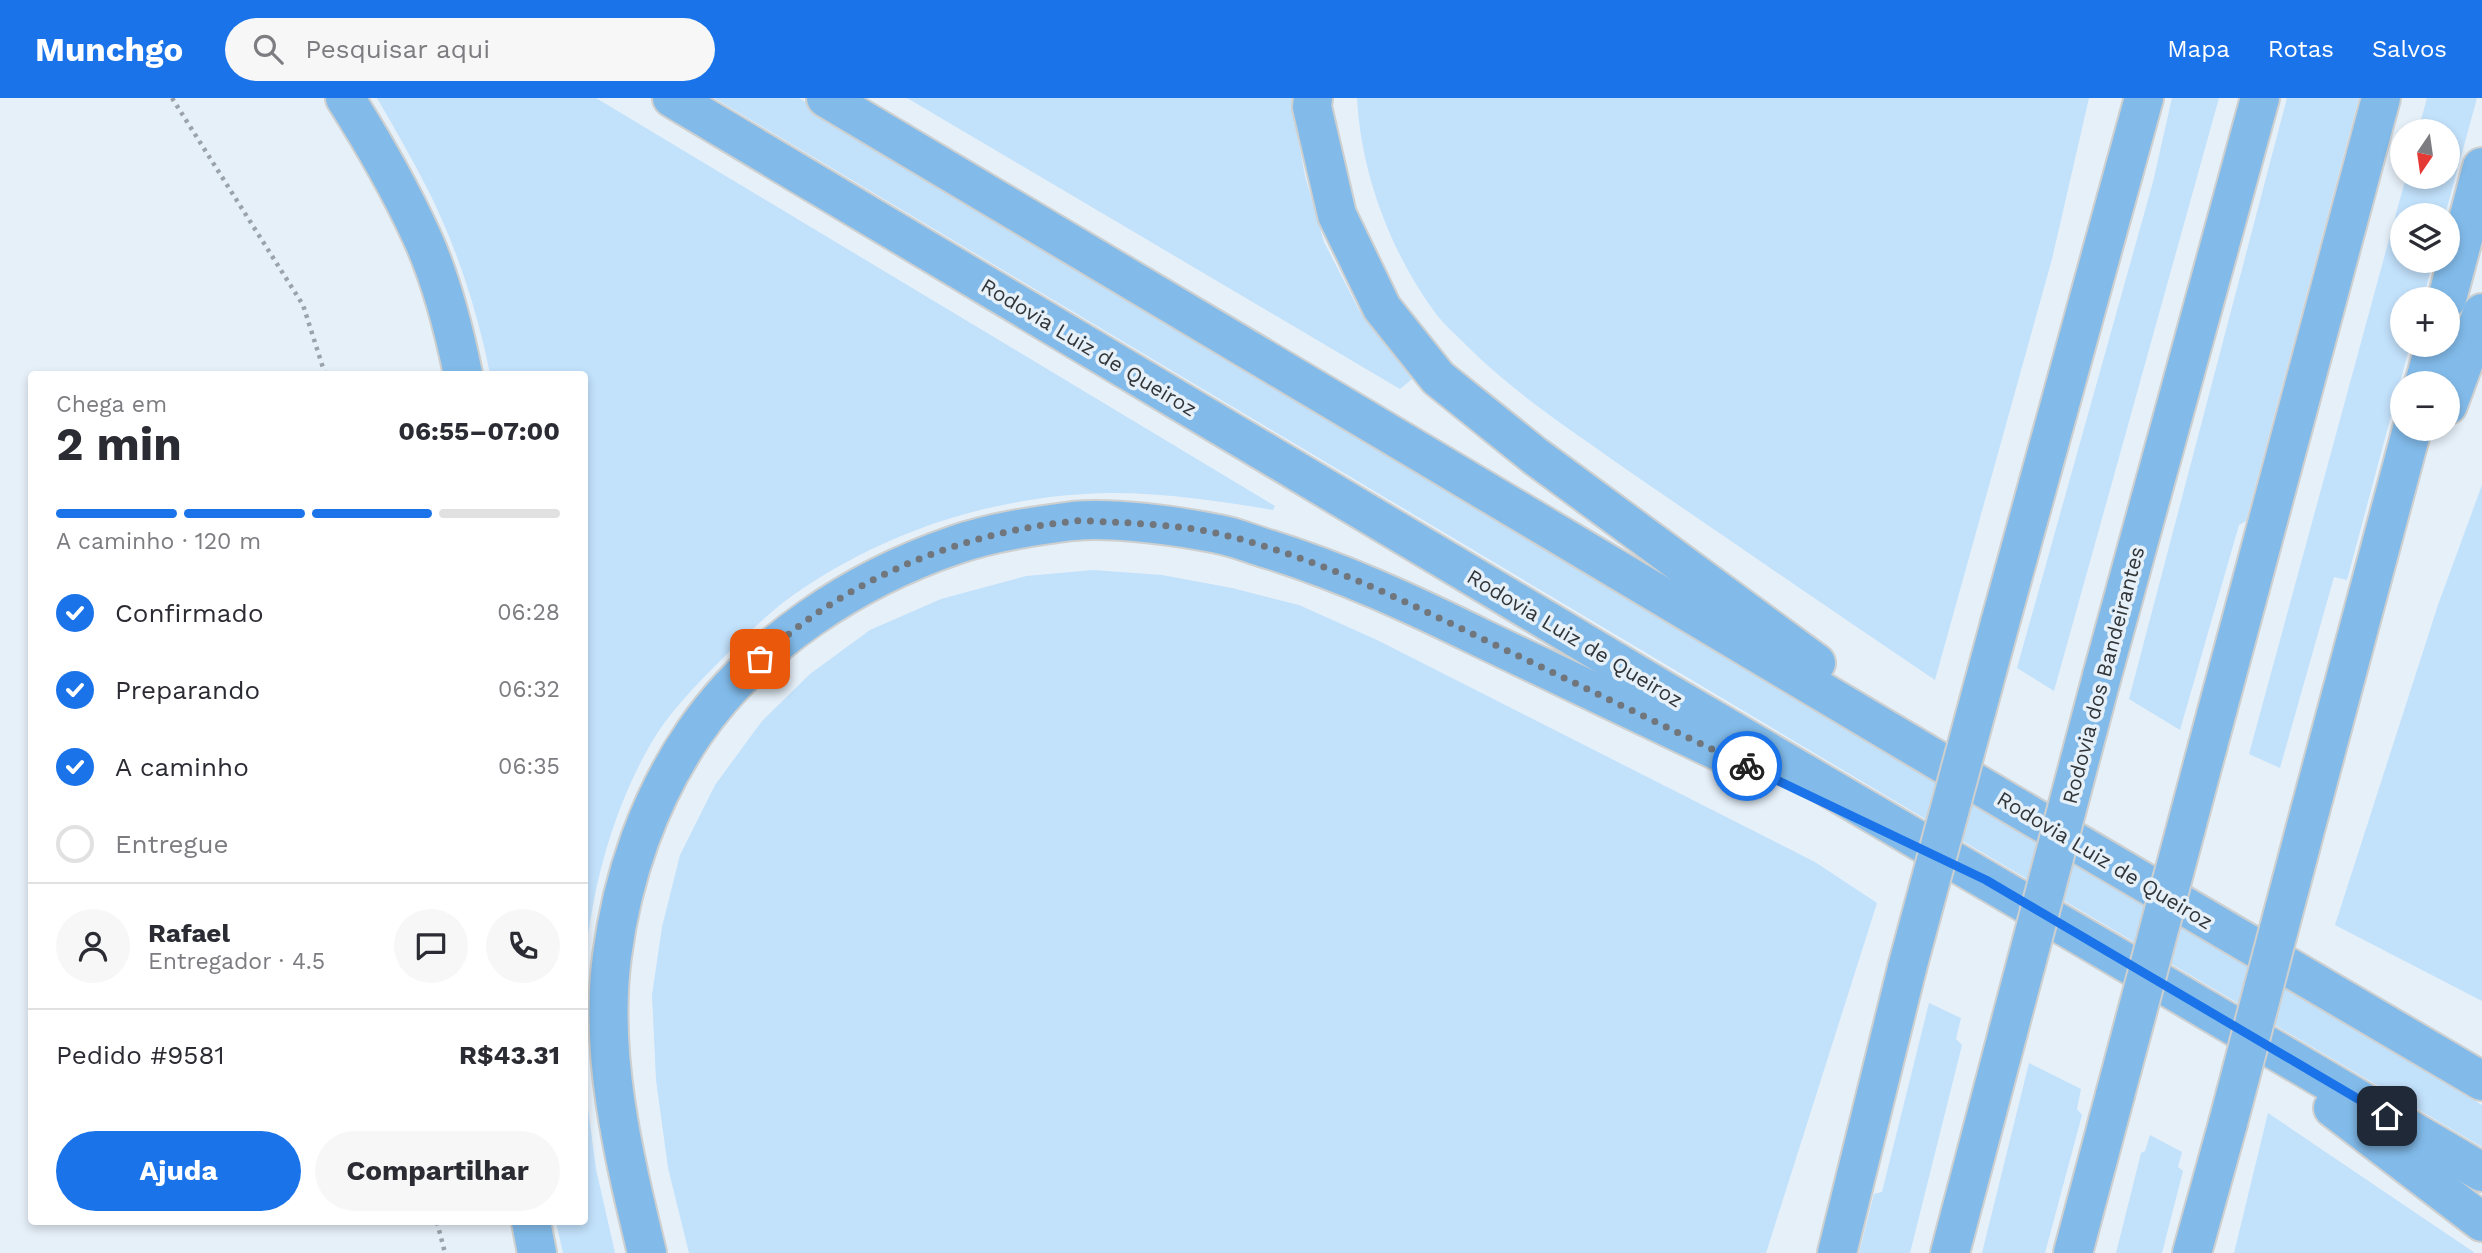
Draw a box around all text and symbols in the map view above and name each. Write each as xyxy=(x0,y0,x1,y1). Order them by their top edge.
search box xyxy=(225,18,715,81)
text: Munchgo xyxy=(35,30,183,69)
icon: search xyxy=(249,30,287,68)
text: Pesquisar aqui xyxy=(305,34,490,64)
text: Mapa xyxy=(2167,35,2230,63)
text: Rotas xyxy=(2268,35,2334,63)
text: Salvos xyxy=(2372,35,2447,63)
north arrow xyxy=(2390,119,2460,189)
map controls xyxy=(2390,119,2460,441)
button: layers xyxy=(2390,203,2460,273)
street label: Rodovia Luiz de Queiroz xyxy=(977,273,1201,421)
button: + xyxy=(2390,287,2460,357)
button: − xyxy=(2390,371,2460,441)
text: Chega em xyxy=(56,391,167,418)
text: 06:55–07:00 xyxy=(398,416,560,446)
text: 2 min xyxy=(56,417,182,471)
text: A caminho · 120 m xyxy=(56,528,261,555)
street label: Rodovia dos Bandeirantes xyxy=(2057,544,2149,806)
street label: Rodovia Luiz de Queiroz xyxy=(1463,564,1687,712)
icon: check xyxy=(56,594,94,632)
text: Confirmado xyxy=(115,598,264,628)
text: 06:28 xyxy=(497,599,560,626)
pin xyxy=(730,629,790,689)
icon: bag xyxy=(741,640,779,678)
icon: check xyxy=(56,671,94,709)
text: Preparando xyxy=(115,675,260,705)
text: 06:32 xyxy=(498,676,560,703)
courier xyxy=(1712,731,1782,801)
icon: bike xyxy=(1728,747,1766,785)
icon: check xyxy=(56,748,94,786)
text: A caminho xyxy=(115,752,249,782)
text: 06:35 xyxy=(498,753,560,780)
street label: Rodovia Luiz de Queiroz xyxy=(1993,786,2217,934)
text: Entregue xyxy=(115,829,228,859)
button: person xyxy=(56,909,130,983)
button: chat xyxy=(394,909,468,983)
button: phone xyxy=(486,909,560,983)
text: Rafael xyxy=(148,918,230,948)
text: Entregador · 4.5 xyxy=(148,948,325,975)
text: Pedido #9581 xyxy=(56,1040,225,1070)
text: R$43.31 xyxy=(459,1040,560,1070)
pin xyxy=(2357,1086,2417,1146)
icon: home xyxy=(2368,1097,2406,1135)
button: Ajuda xyxy=(56,1131,301,1211)
button: Compartilhar xyxy=(315,1131,560,1211)

